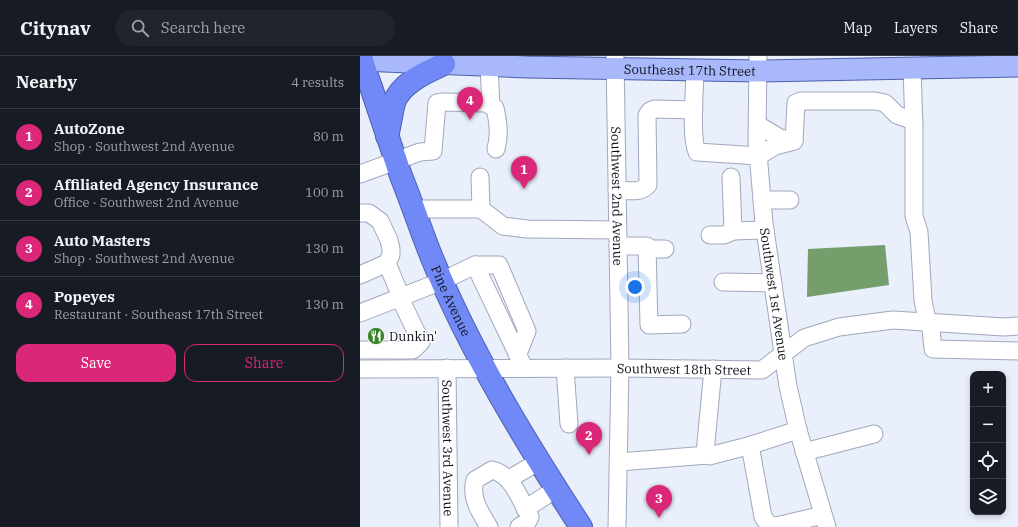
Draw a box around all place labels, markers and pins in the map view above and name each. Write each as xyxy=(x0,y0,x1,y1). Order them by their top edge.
pin: 4 xyxy=(457,87,483,120)
pin: 1 xyxy=(511,156,537,189)
restaurant icon: Dunkin' xyxy=(366,326,386,346)
place label: Dunkin' xyxy=(389,328,437,345)
pin: 2 xyxy=(576,422,602,455)
pin: 3 xyxy=(646,485,672,518)

